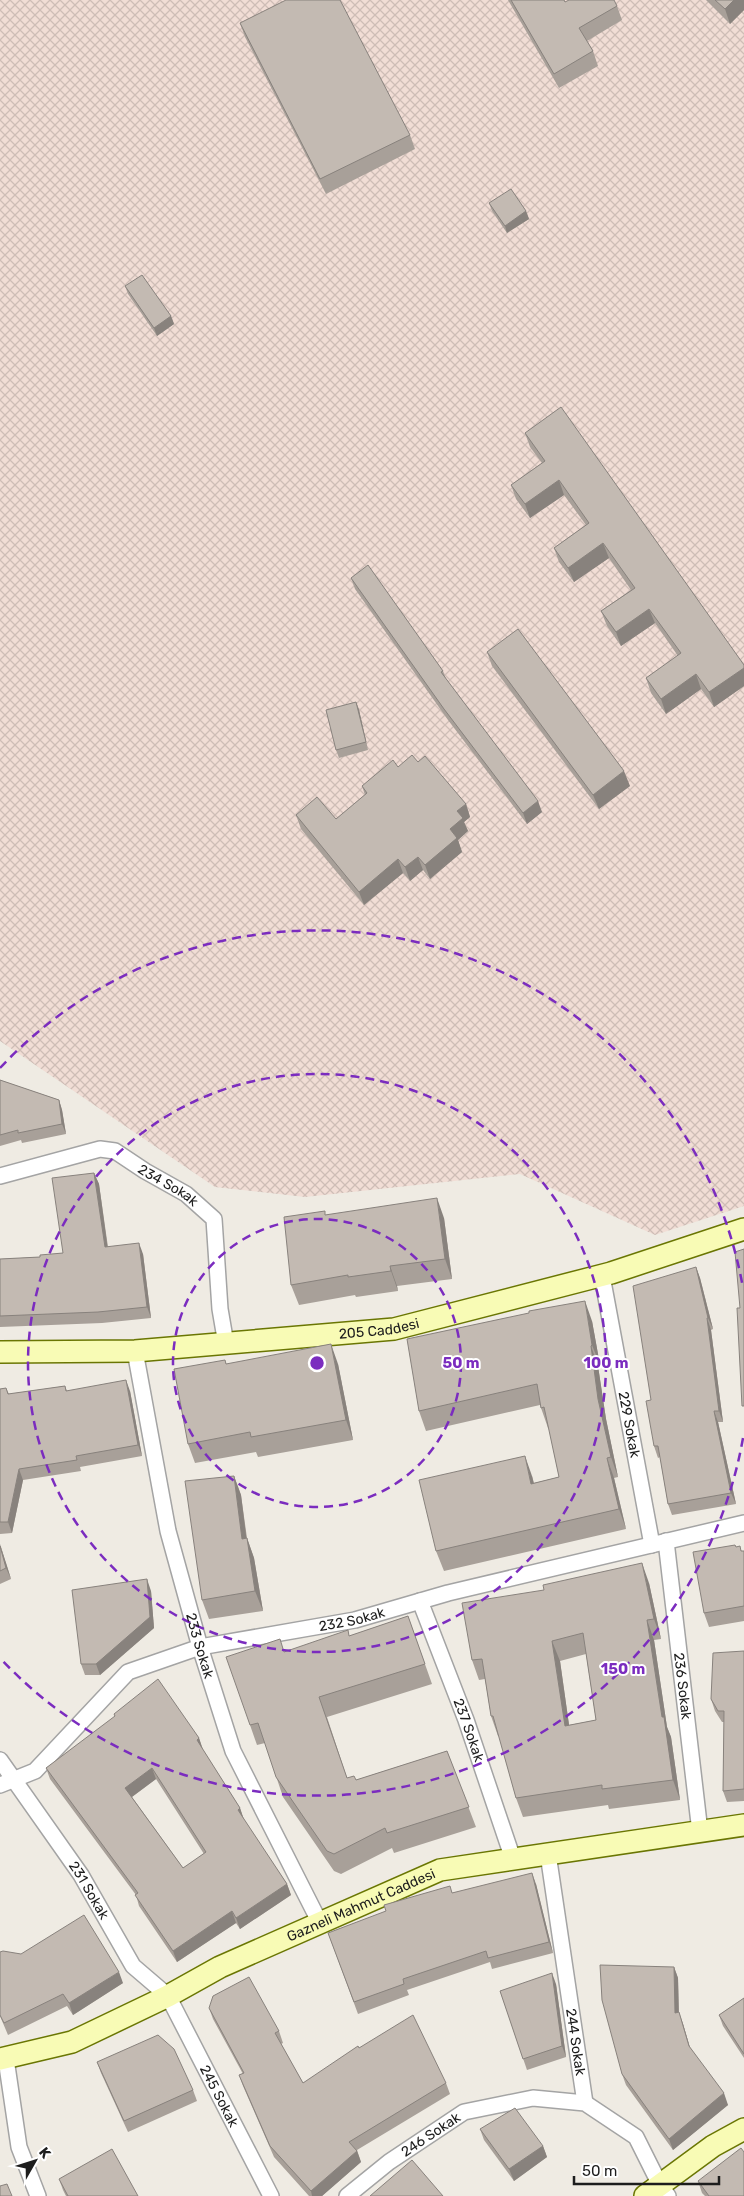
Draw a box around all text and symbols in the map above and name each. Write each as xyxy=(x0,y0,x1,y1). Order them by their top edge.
street label: 234 Sokak xyxy=(135,1161,202,1211)
street label: 205 Caddesi xyxy=(338,1315,421,1343)
centre of rings xyxy=(308,1354,326,1372)
text: 50 m xyxy=(443,1354,479,1372)
text: 100 m xyxy=(584,1354,628,1372)
street label: 229 Sokak xyxy=(615,1390,644,1460)
street label: 232 Sokak xyxy=(318,1604,388,1635)
street label: 233 Sokak xyxy=(182,1611,218,1681)
street label: 236 Sokak xyxy=(670,1652,695,1721)
text: 150 m xyxy=(601,1660,645,1678)
street label: 237 Sokak xyxy=(449,1696,488,1765)
street label: 231 Sokak xyxy=(65,1858,113,1923)
street label: Gazneli Mahmut Caddesi xyxy=(284,1865,438,1945)
street label: 244 Sokak xyxy=(562,2007,589,2078)
street label: 245 Sokak xyxy=(196,2062,242,2131)
street label: 246 Sokak xyxy=(398,2108,464,2160)
north arrow xyxy=(10,2136,60,2186)
text: K xyxy=(35,2144,55,2163)
scale bar xyxy=(574,2154,719,2186)
text: 50 m xyxy=(582,2162,617,2180)

